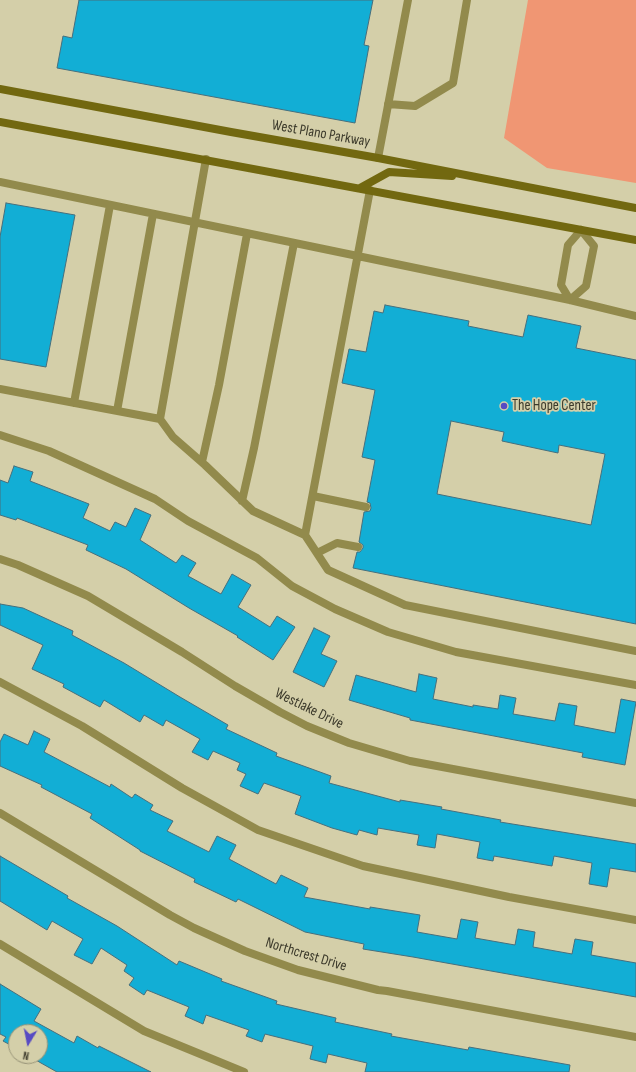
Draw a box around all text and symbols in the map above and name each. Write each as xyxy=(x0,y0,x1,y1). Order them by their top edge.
street label: West Plano Parkway xyxy=(270,117,372,151)
place label: The Hope Center xyxy=(512,397,596,415)
marker: The Hope Center xyxy=(499,401,509,411)
street label: Westlake Drive xyxy=(272,685,346,733)
street label: Northcrest Drive xyxy=(263,934,349,976)
north arrow xyxy=(8,1024,48,1064)
text: N xyxy=(22,1048,30,1062)

